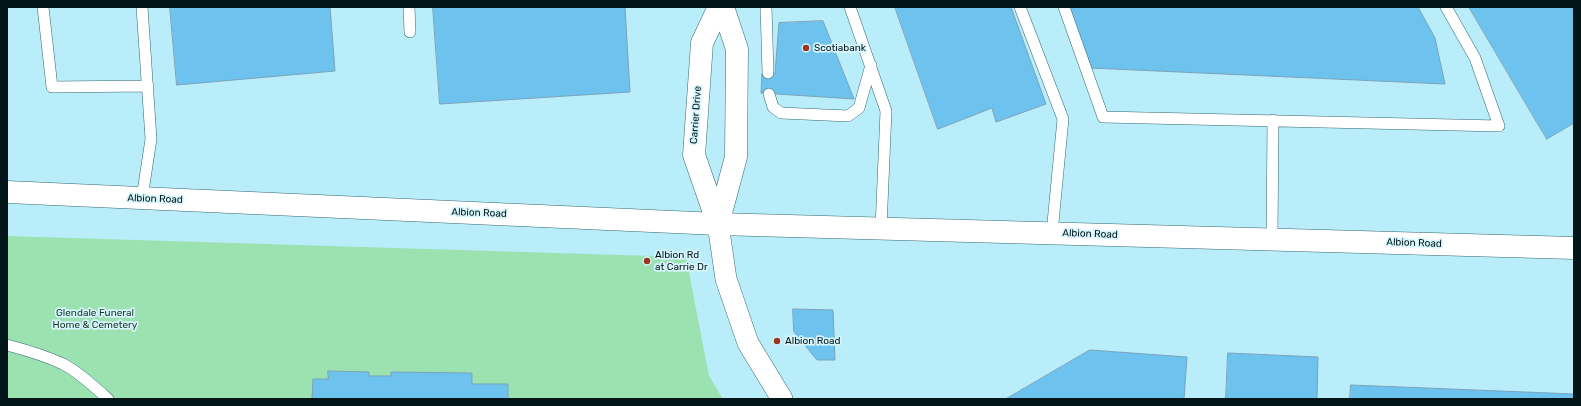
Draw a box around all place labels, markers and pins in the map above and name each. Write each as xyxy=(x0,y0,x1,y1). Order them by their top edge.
place label: Scotiabank xyxy=(814,42,866,54)
marker: Scotiabank xyxy=(801,43,811,53)
place label: Albion Rd at Carrie Dr xyxy=(655,249,708,272)
marker: Albion Rd at Carrie Dr xyxy=(642,256,652,266)
place label: Albion Road xyxy=(785,335,840,347)
marker: Albion Road xyxy=(772,336,782,346)

